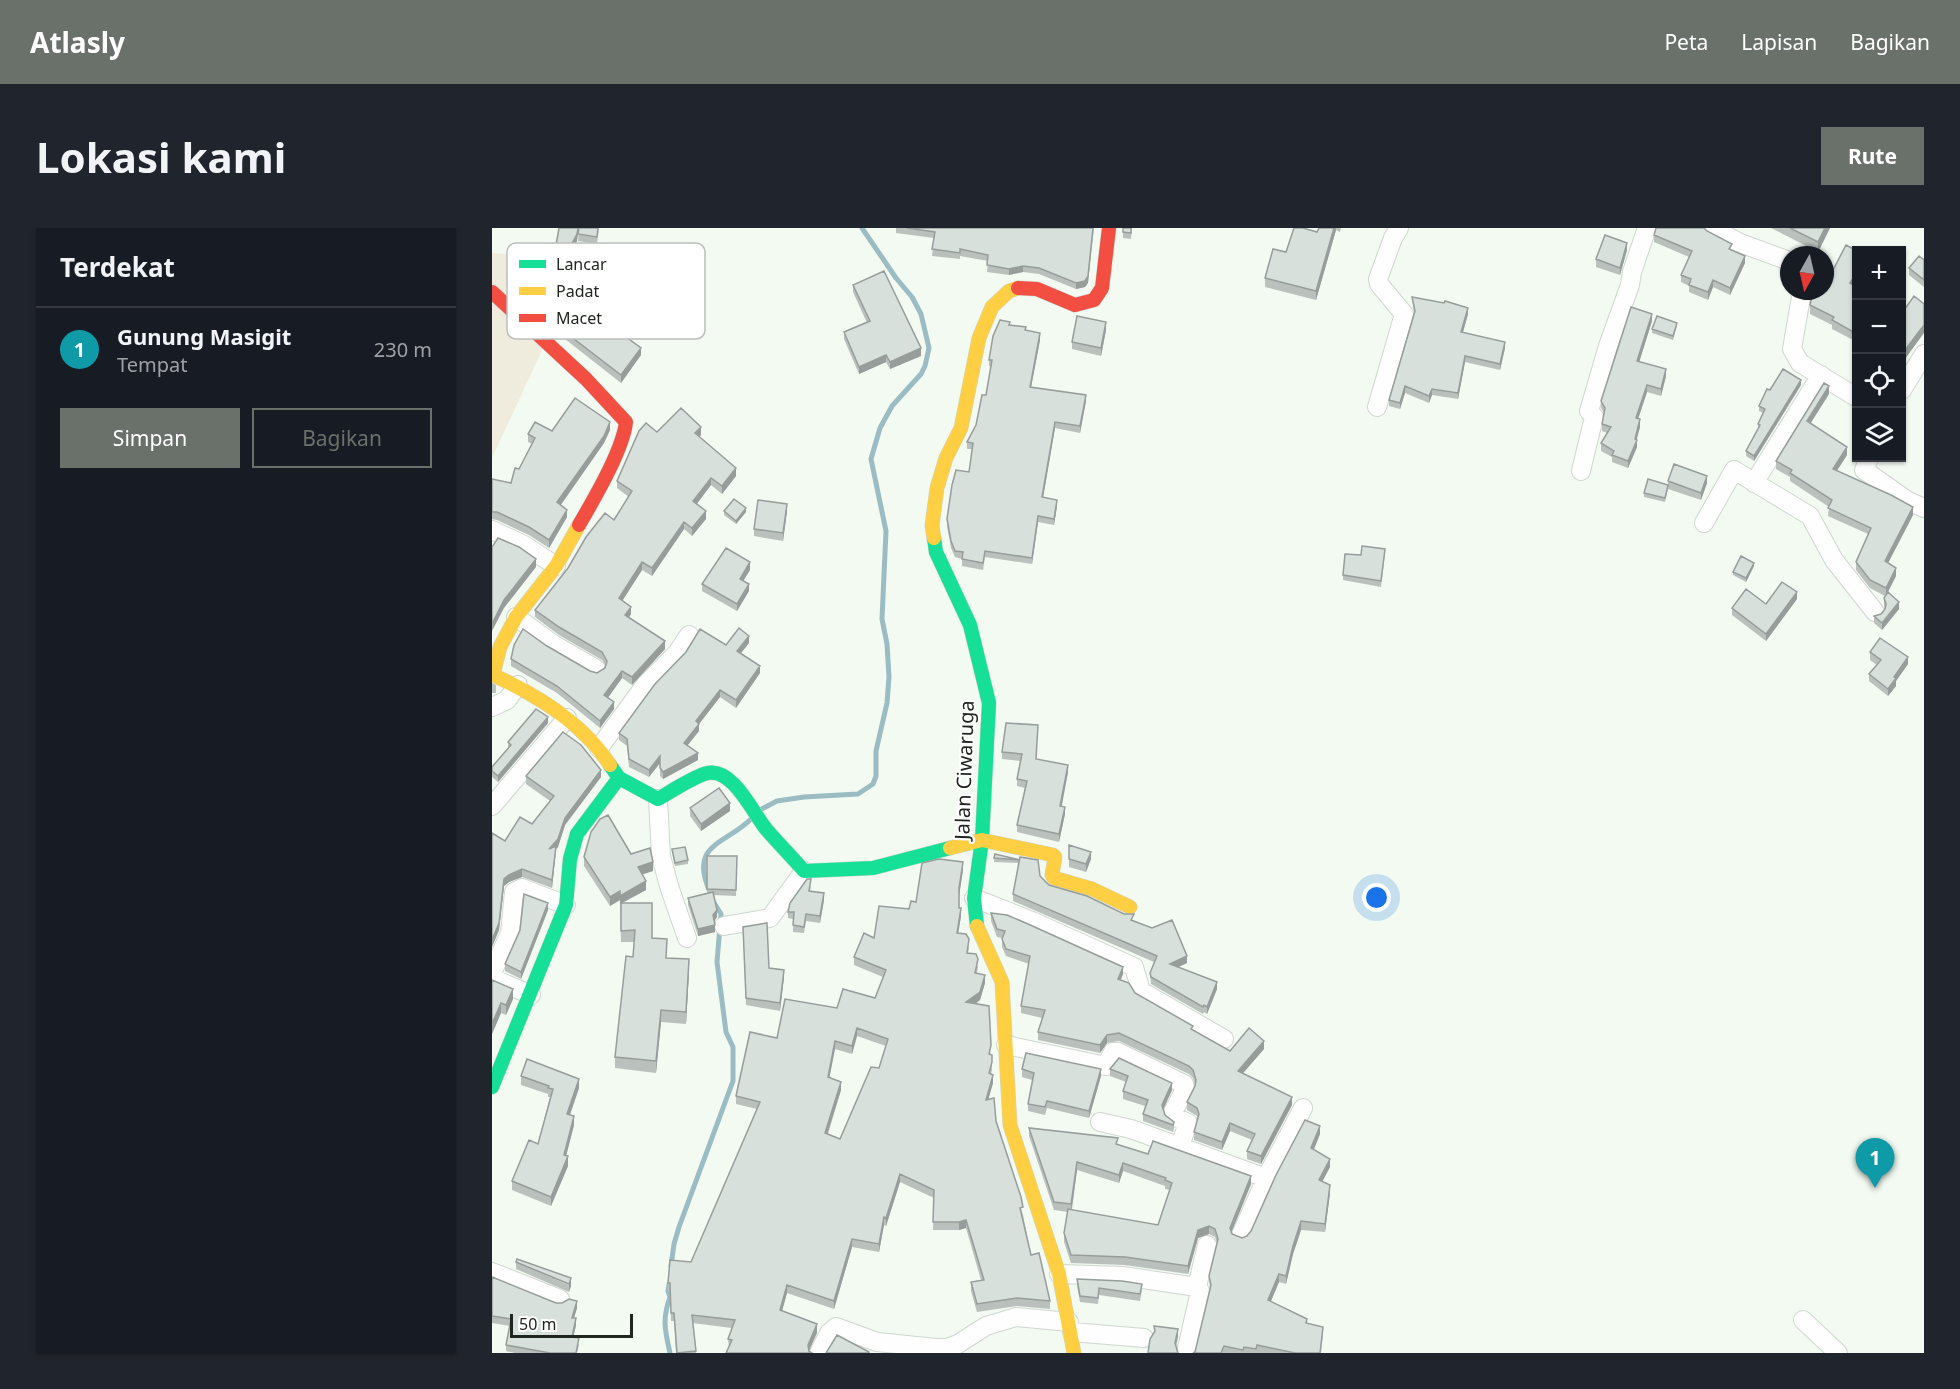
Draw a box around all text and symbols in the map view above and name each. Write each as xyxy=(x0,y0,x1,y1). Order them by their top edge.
text: Atlasly xyxy=(30,23,125,61)
text: Peta xyxy=(1664,28,1708,56)
text: Lapisan xyxy=(1741,28,1817,56)
text: Bagikan xyxy=(1850,28,1930,56)
button: Rute xyxy=(1821,127,1924,185)
text: Lokasi kami xyxy=(36,128,286,185)
legend xyxy=(507,243,705,339)
north arrow xyxy=(1780,246,1834,300)
map controls xyxy=(1852,246,1906,462)
button: + xyxy=(1852,246,1906,300)
text: Terdekat xyxy=(60,249,175,285)
text: Lancar xyxy=(556,253,607,275)
text: Padat xyxy=(556,280,599,302)
button: − xyxy=(1852,300,1906,354)
text: Macet xyxy=(556,307,602,329)
text: Gunung Masigit xyxy=(117,321,291,351)
text: 1 xyxy=(74,336,85,363)
text: 230 m xyxy=(374,336,432,363)
text: Tempat xyxy=(117,351,187,378)
button: locate xyxy=(1852,354,1906,408)
button: Simpan xyxy=(60,408,240,468)
button: Bagikan xyxy=(252,408,432,468)
button: layers xyxy=(1852,408,1906,462)
street label: Jalan Ciwaruga xyxy=(948,700,980,842)
your location xyxy=(1362,883,1391,912)
pin: 1 xyxy=(1856,1138,1894,1188)
scale bar xyxy=(510,1311,633,1338)
text: 50 m xyxy=(519,1313,556,1335)

